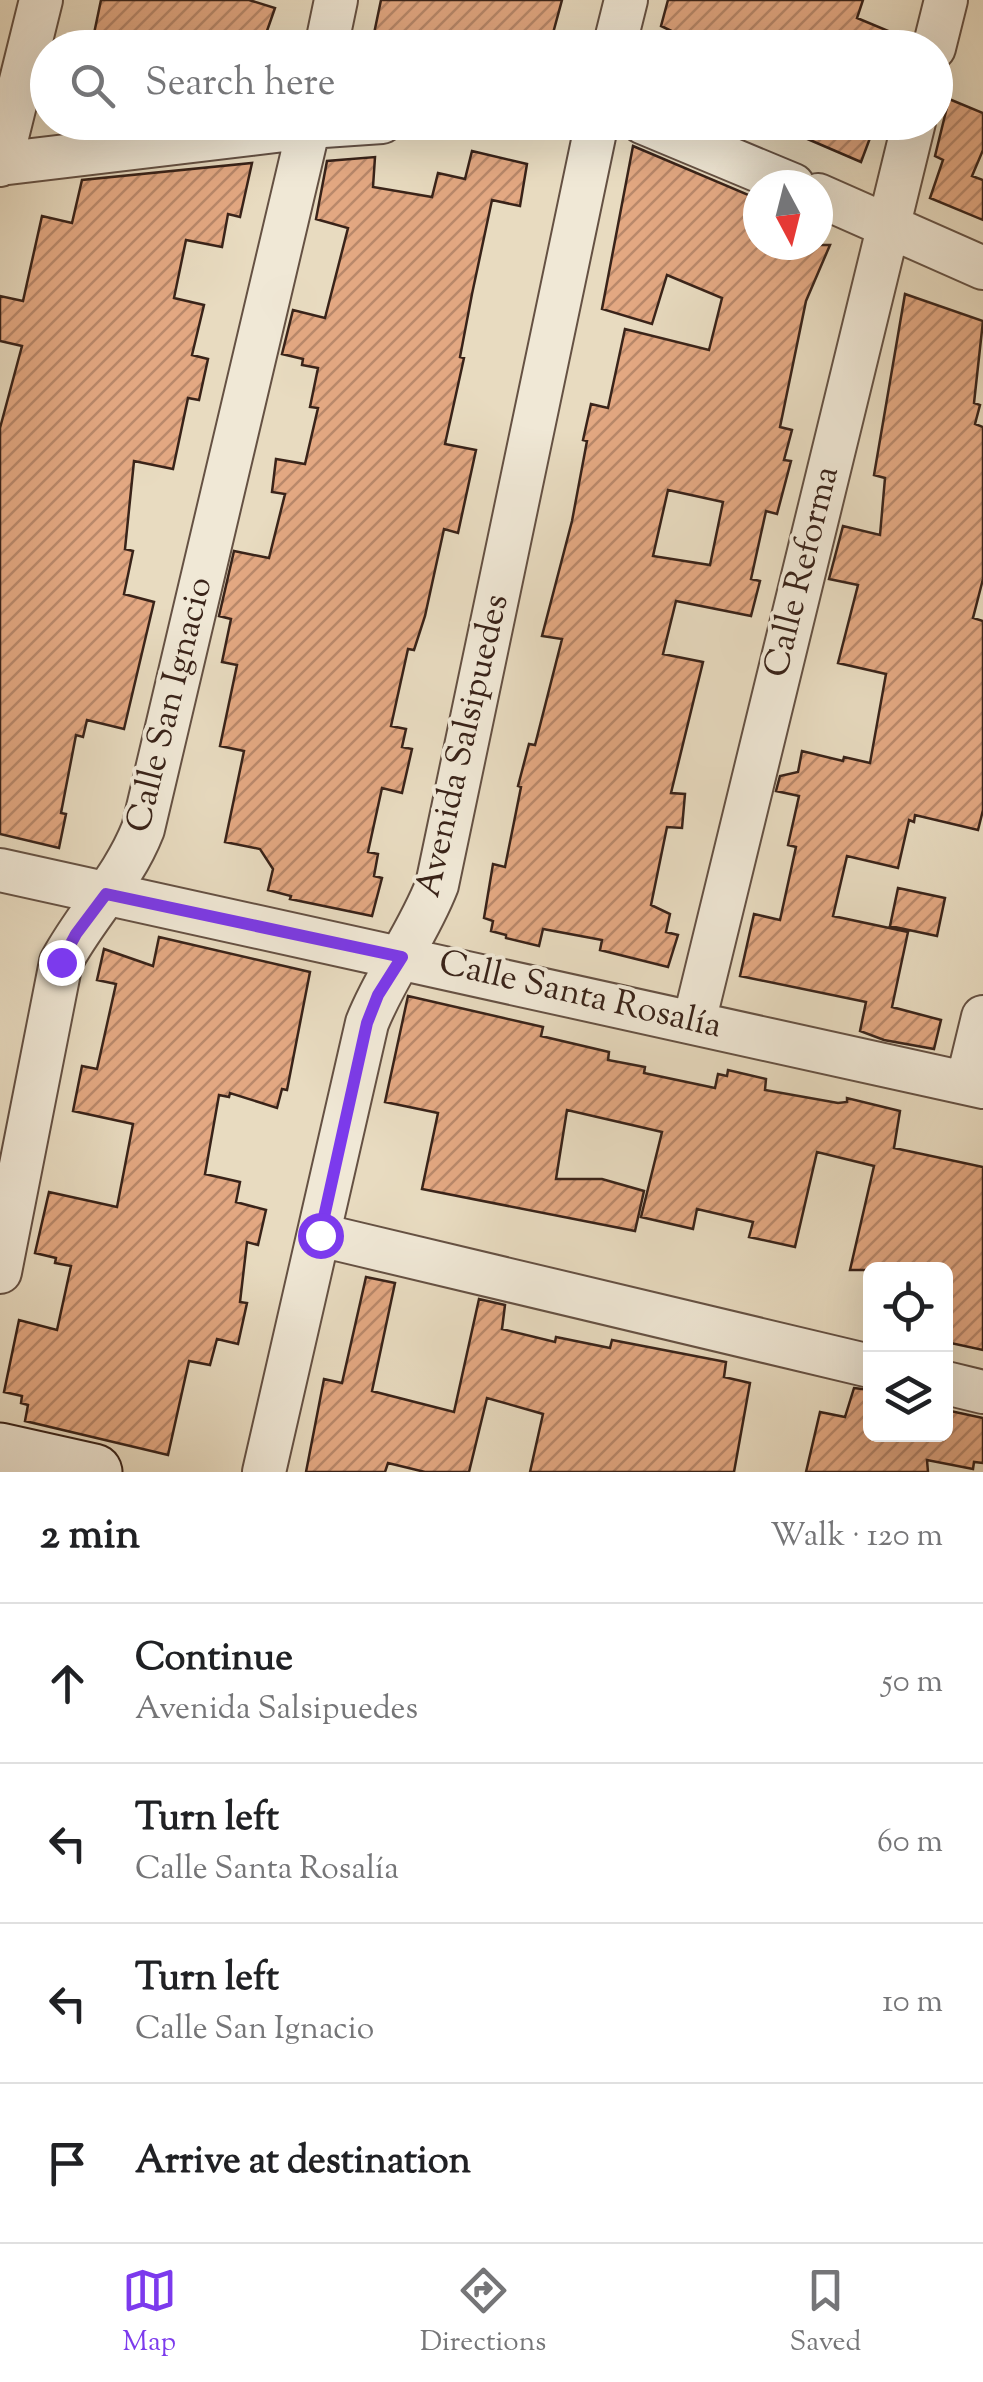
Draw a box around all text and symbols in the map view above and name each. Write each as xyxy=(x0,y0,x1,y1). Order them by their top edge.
search box xyxy=(30,30,953,140)
icon: search xyxy=(65,58,120,113)
text: Search here xyxy=(145,58,336,112)
north arrow xyxy=(743,170,833,260)
street label: Calle Reforma xyxy=(752,461,854,683)
street label: Calle San Ignacio xyxy=(115,572,227,838)
street label: Avenida Salsipuedes xyxy=(404,589,524,903)
street label: Calle Santa Rosalía xyxy=(434,939,726,1053)
route end xyxy=(39,940,85,986)
route start xyxy=(298,1213,344,1259)
map controls xyxy=(863,1262,953,1442)
button: locate xyxy=(863,1262,953,1352)
button: layers xyxy=(863,1352,953,1442)
text: 2 min xyxy=(40,1507,140,1567)
text: Walk · 120 m xyxy=(770,1514,943,1560)
text: Continue xyxy=(135,1633,293,1687)
icon: ahead xyxy=(40,1656,95,1711)
text: 50 m xyxy=(882,1660,943,1706)
text: Avenida Salsipuedes xyxy=(135,1687,418,1733)
text: Turn left xyxy=(135,1793,279,1847)
icon: left xyxy=(40,1816,95,1871)
text: 60 m xyxy=(877,1820,943,1866)
text: Calle Santa Rosalía xyxy=(135,1847,399,1893)
text: Turn left xyxy=(135,1953,279,2007)
icon: left xyxy=(40,1976,95,2031)
text: 10 m xyxy=(882,1980,943,2026)
text: Calle San Ignacio xyxy=(135,2007,374,2053)
icon: arrive xyxy=(40,2136,95,2191)
text: Arrive at destination xyxy=(135,2136,471,2190)
tab: Map xyxy=(122,2263,177,2363)
tab: Directions xyxy=(420,2263,546,2363)
tab: Saved xyxy=(789,2263,861,2363)

